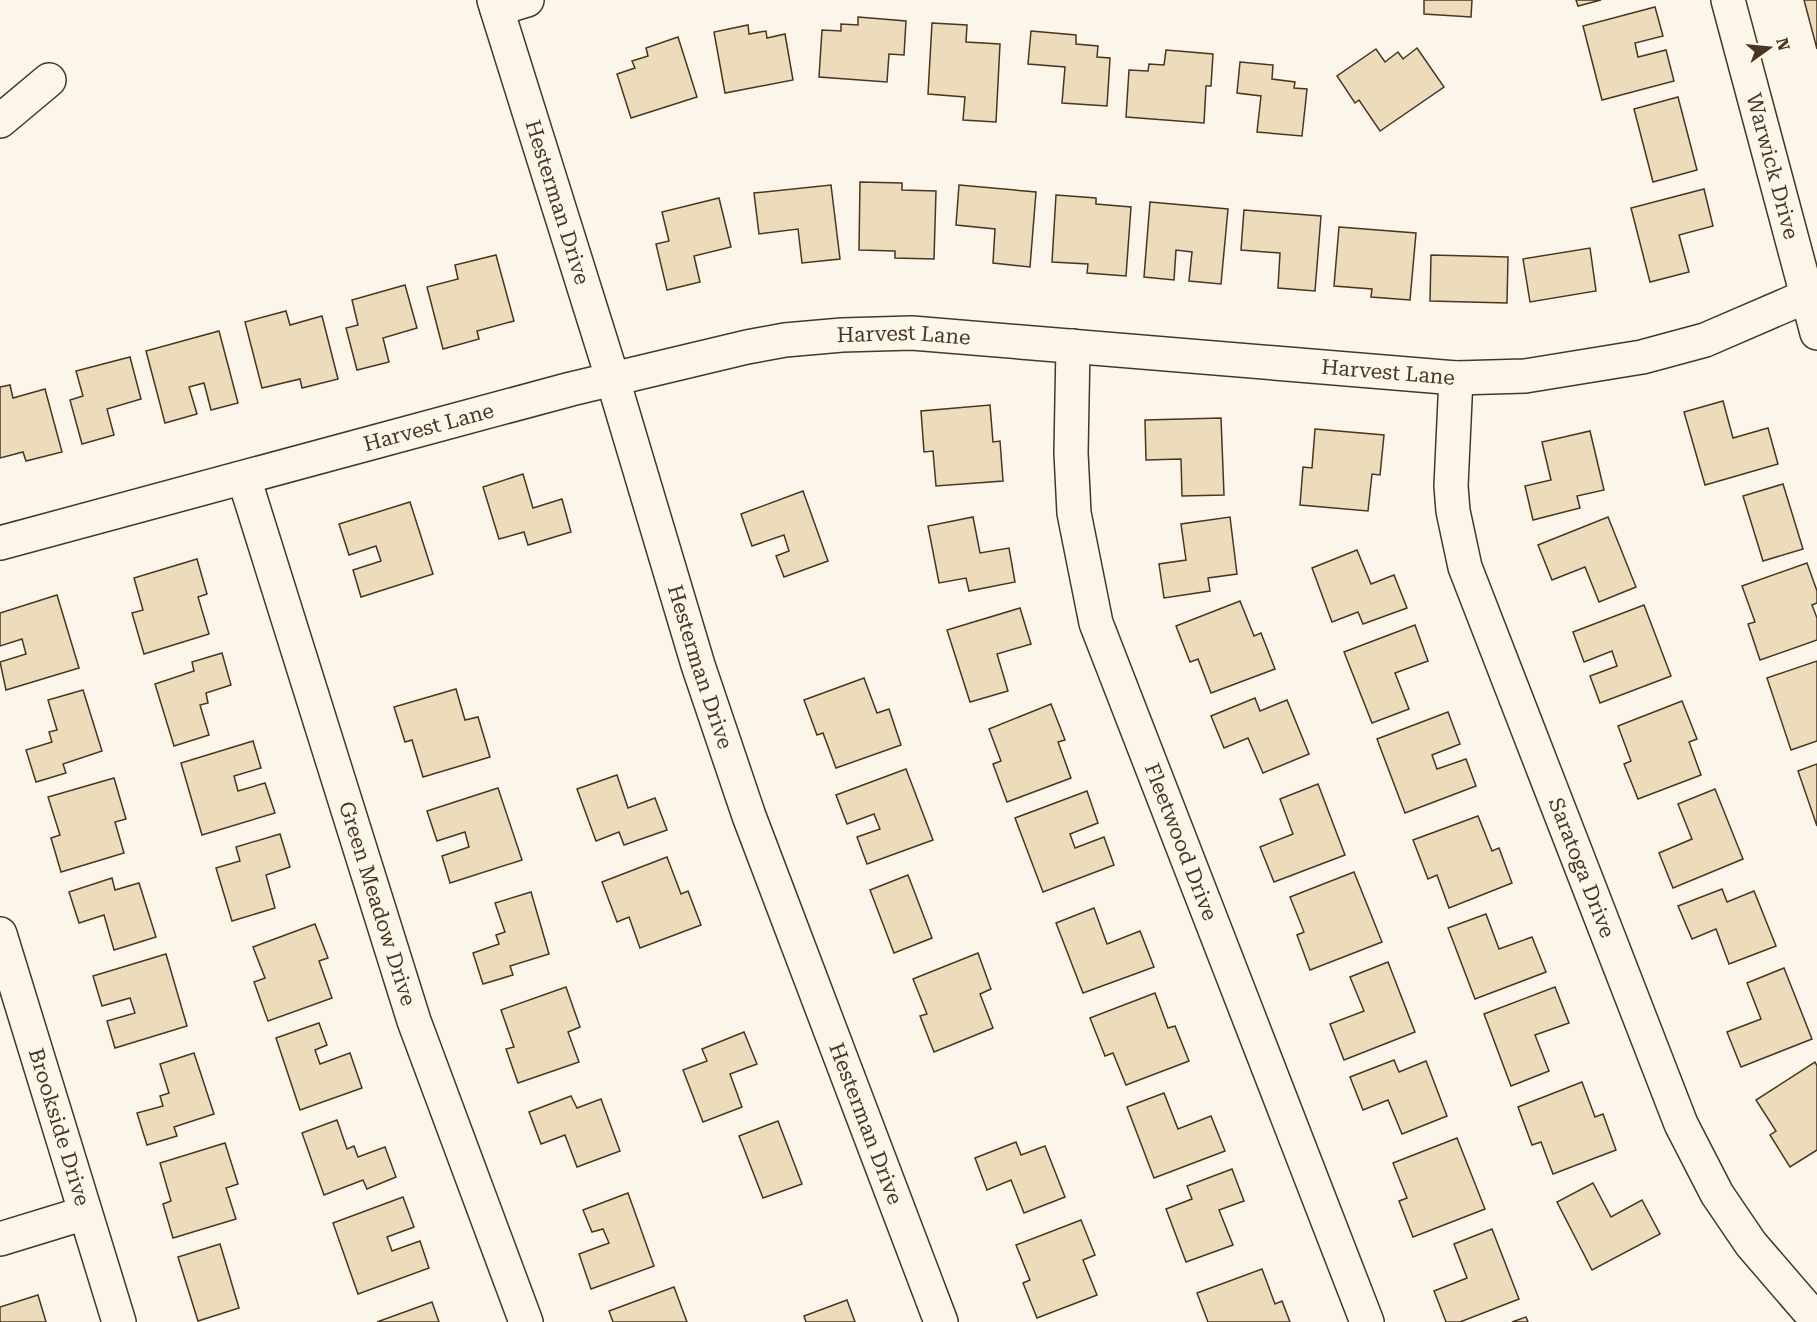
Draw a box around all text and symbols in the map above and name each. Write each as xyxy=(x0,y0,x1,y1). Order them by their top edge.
north arrow xyxy=(1739,18,1799,78)
text: N xyxy=(1772,36,1794,53)
street label: Warwick Drive xyxy=(1741,90,1803,242)
street label: Hesterman Drive xyxy=(520,117,594,287)
street label: Harvest Lane xyxy=(837,321,971,350)
street label: Harvest Lane xyxy=(1320,355,1456,390)
street label: Harvest Lane xyxy=(361,398,496,456)
street label: Hesterman Drive xyxy=(663,582,737,752)
street label: Fleetwood Drive xyxy=(1140,760,1222,924)
street label: Saratoga Drive xyxy=(1544,794,1620,941)
street label: Green Meadow Drive xyxy=(334,798,421,1009)
street label: Hesterman Drive xyxy=(824,1039,907,1208)
street label: Brookside Drive xyxy=(24,1046,95,1209)

